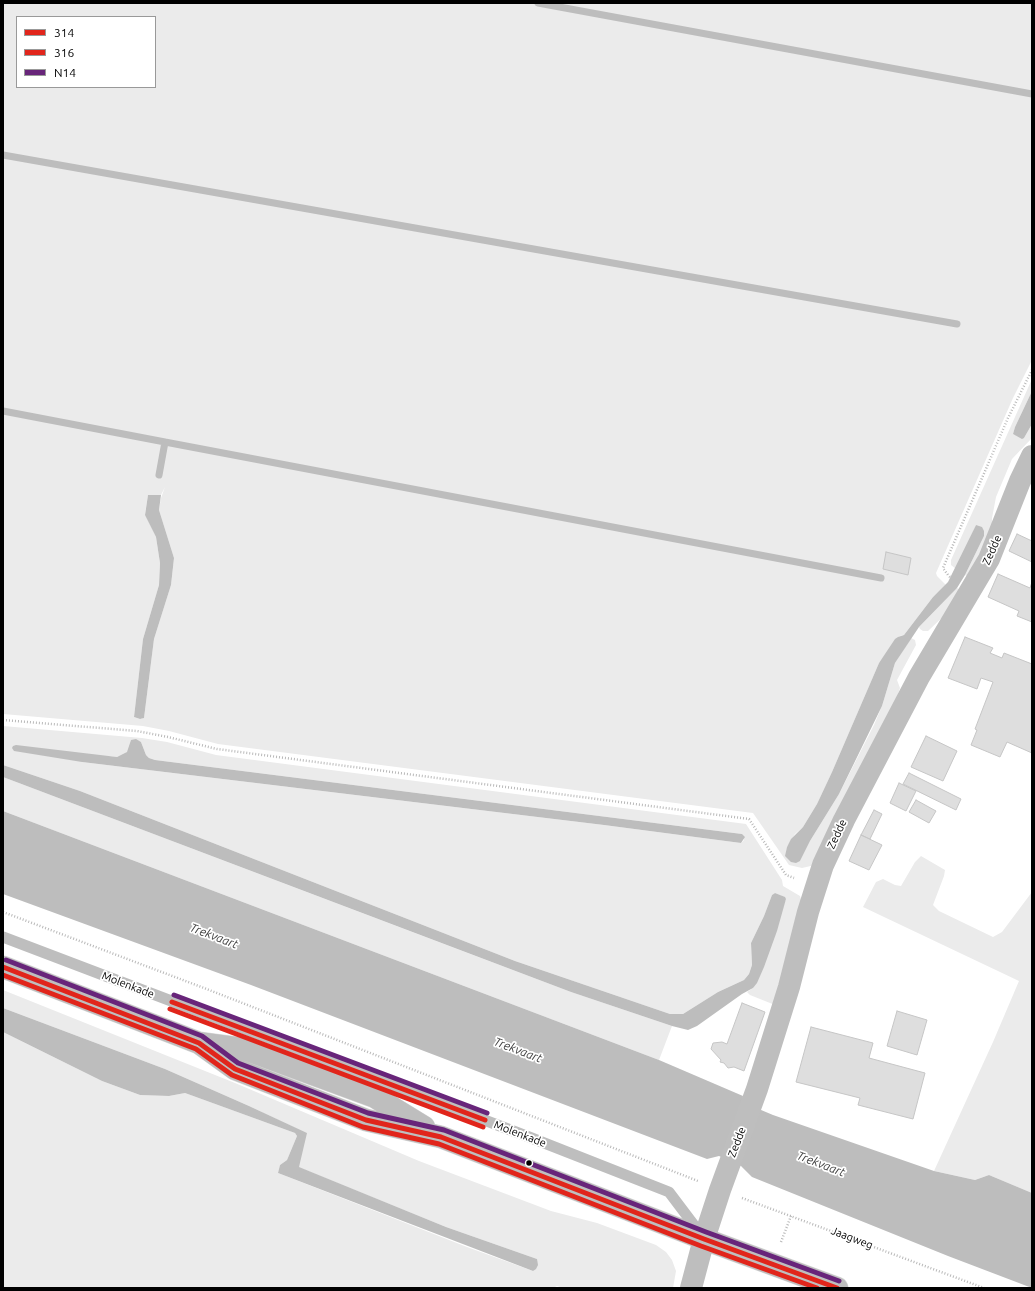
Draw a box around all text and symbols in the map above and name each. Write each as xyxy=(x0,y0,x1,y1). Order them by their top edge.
legend xyxy=(16,16,156,88)
text: 314 xyxy=(54,26,74,39)
text: 316 xyxy=(54,46,74,59)
text: N14 xyxy=(54,66,76,79)
street label: Zedde xyxy=(980,533,1004,567)
street label: Zedde xyxy=(824,817,850,851)
water label: Trekvaart xyxy=(188,920,240,952)
street label: Molenkade xyxy=(100,969,156,1001)
water label: Trekvaart xyxy=(492,1034,544,1066)
street label: Molenkade xyxy=(492,1118,548,1150)
street label: Zedde xyxy=(725,1125,749,1159)
water label: Trekvaart xyxy=(795,1148,847,1180)
unlabelled marker xyxy=(524,1158,534,1168)
street label: Jaagweg xyxy=(829,1224,875,1252)

